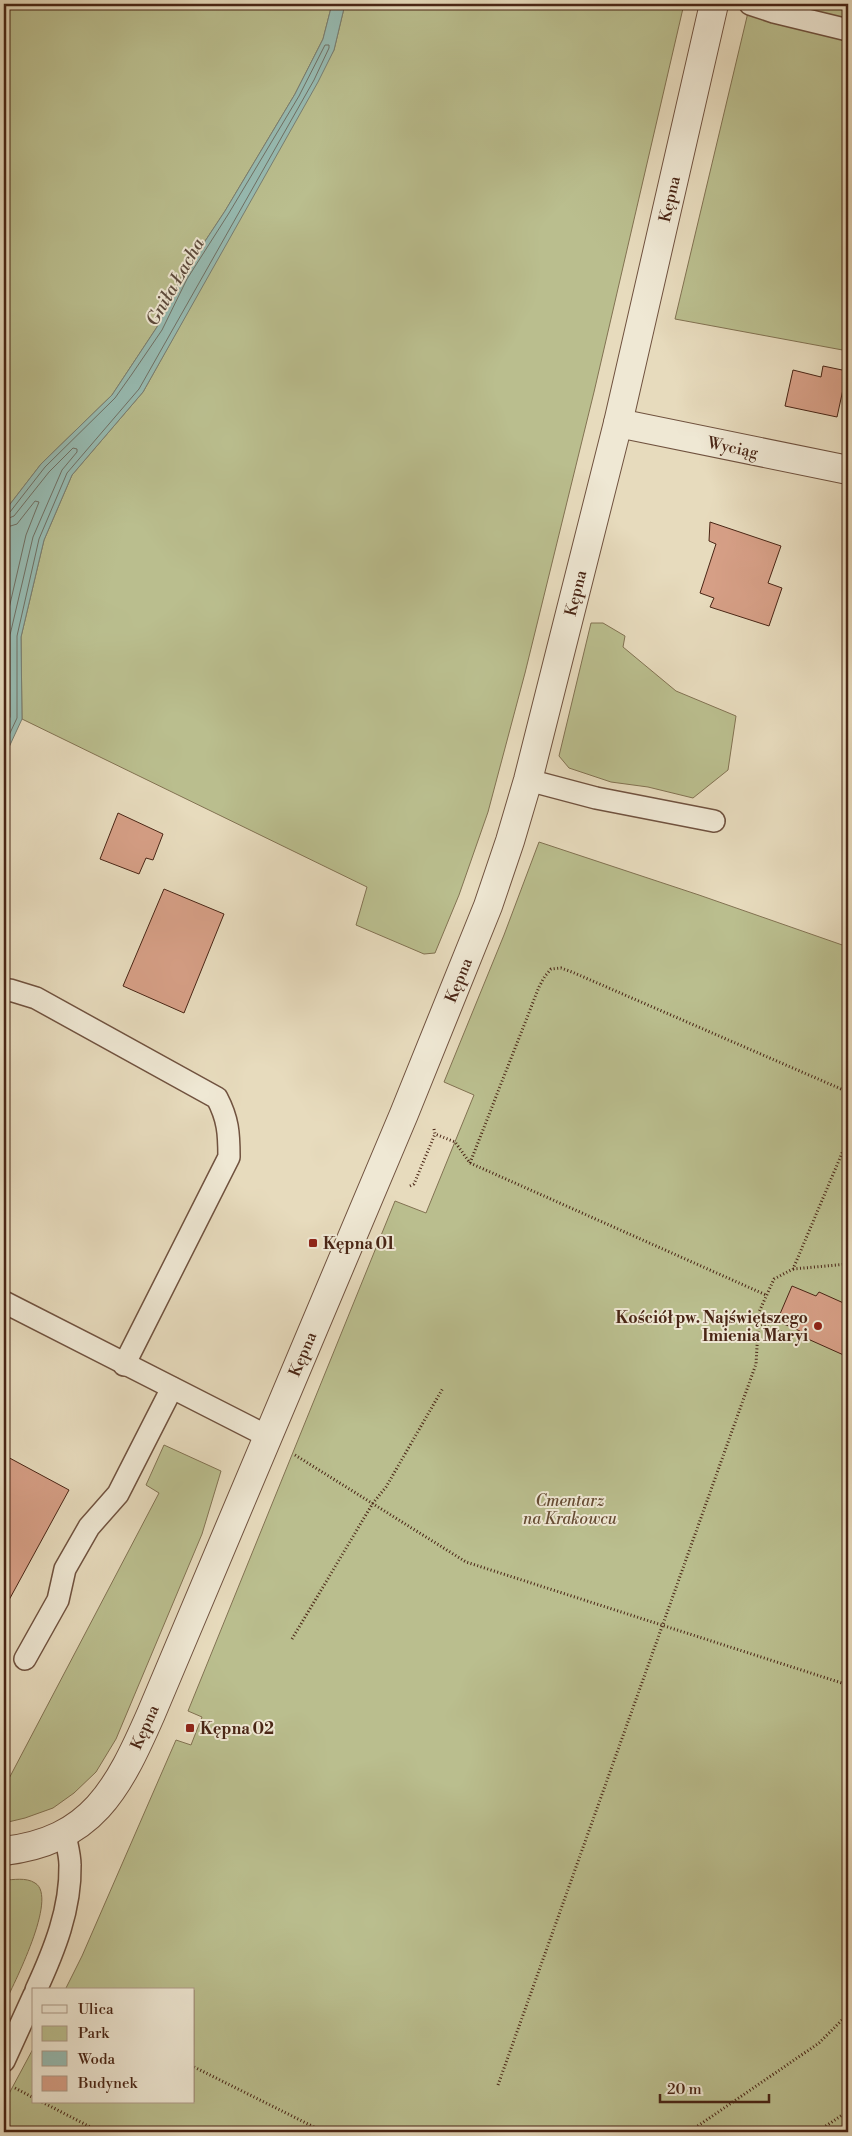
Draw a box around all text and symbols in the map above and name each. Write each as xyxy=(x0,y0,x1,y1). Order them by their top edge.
street label: Kępna xyxy=(655,173,685,224)
water label: Gniła Łacha xyxy=(141,233,210,330)
street label: Wyciąg xyxy=(705,433,761,463)
street label: Kępna xyxy=(561,567,592,618)
street label: Kępna xyxy=(441,954,477,1006)
place label: Kępna 01 xyxy=(323,1234,395,1254)
marker: Kępna 01 xyxy=(307,1237,319,1249)
place label: Kościół pw. Najświętszego Imienia Maryi xyxy=(615,1308,808,1346)
marker: Kościół pw. Najświętszego Imienia Maryi xyxy=(812,1320,824,1332)
street label: Kępna xyxy=(285,1328,322,1380)
park label: Cmentarz na Krakowcu xyxy=(523,1491,618,1529)
street label: Kępna xyxy=(126,1701,164,1753)
place label: Kępna 02 xyxy=(200,1719,274,1739)
marker: Kępna 02 xyxy=(184,1722,196,1734)
legend xyxy=(32,1988,195,2104)
text: Ulica xyxy=(78,2000,114,2019)
text: Park xyxy=(78,2024,110,2043)
text: Woda xyxy=(77,2050,116,2069)
scale bar xyxy=(660,2071,768,2103)
text: Budynek xyxy=(77,2074,139,2093)
text: 20 m xyxy=(667,2080,702,2099)

